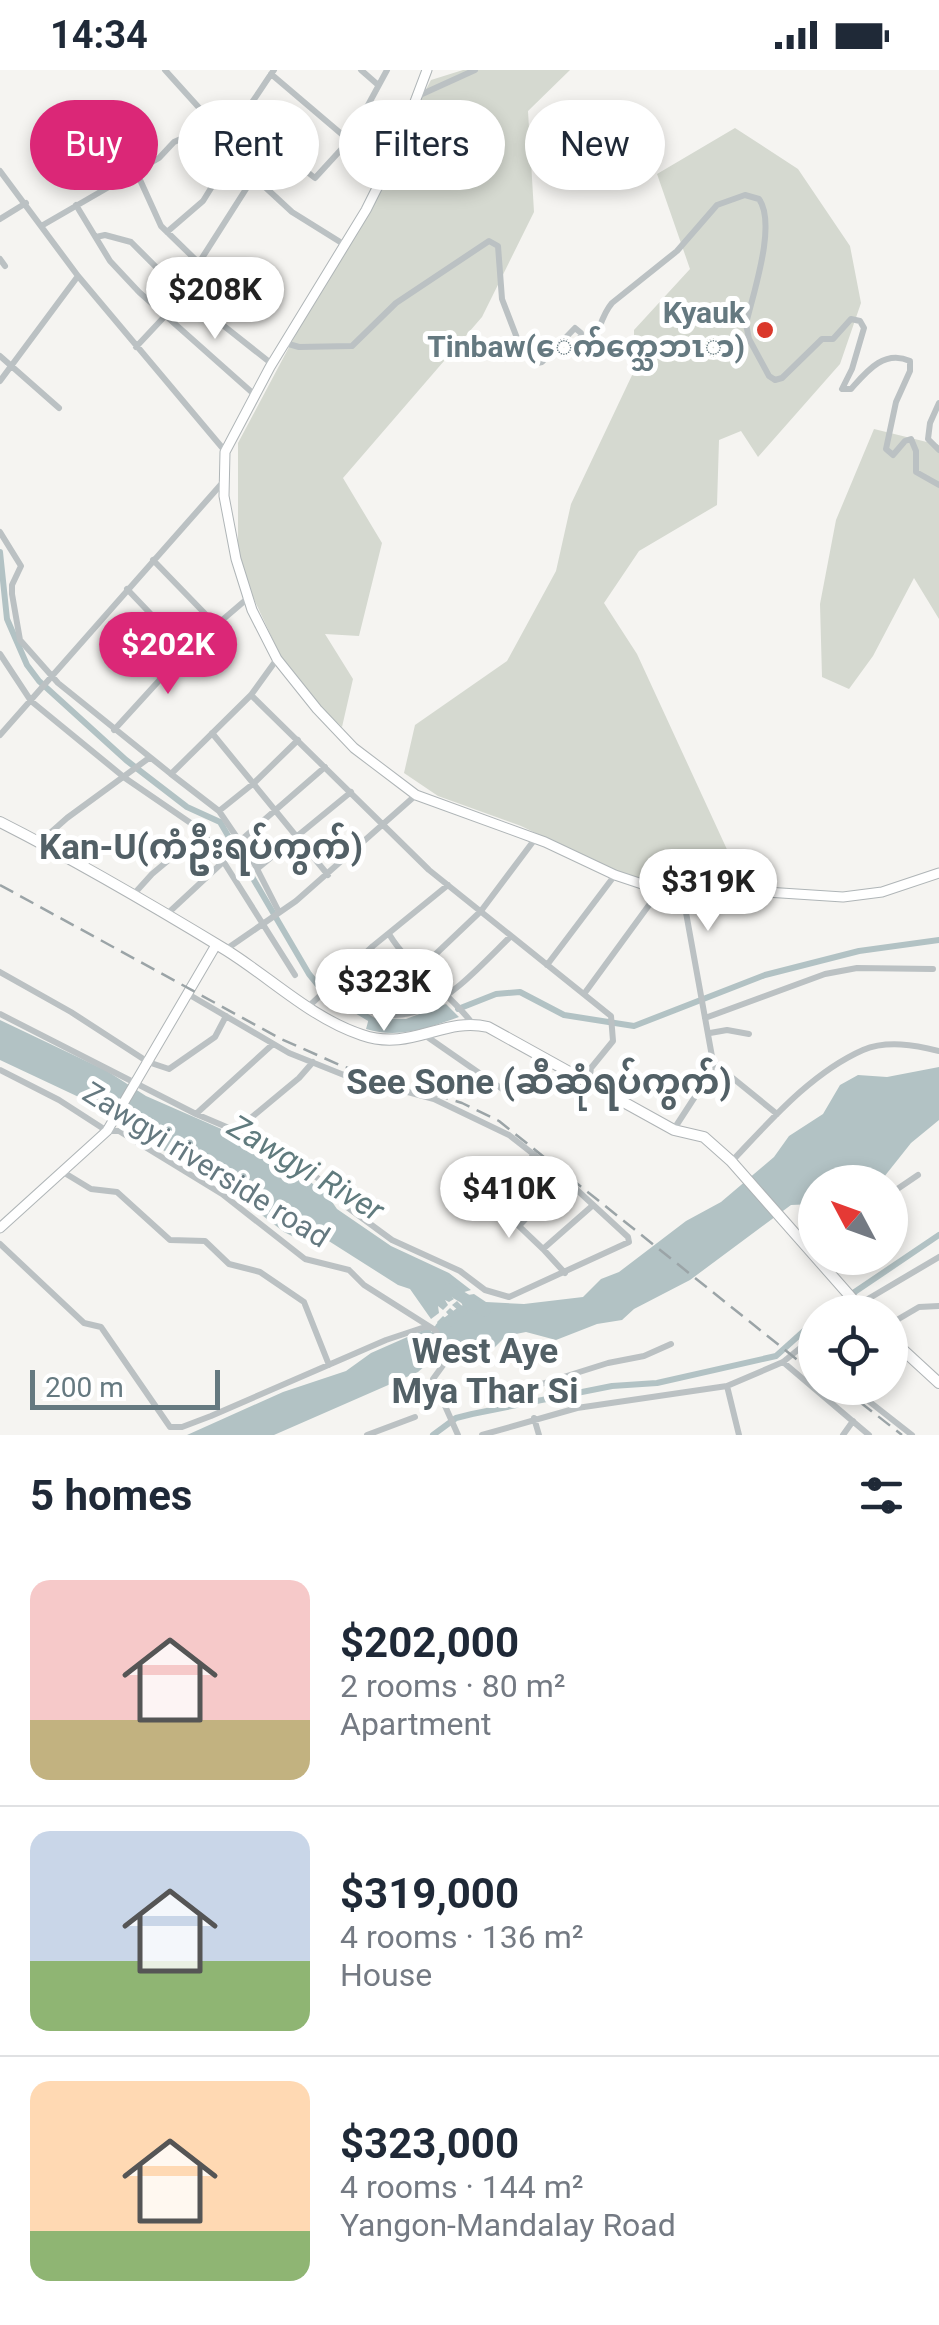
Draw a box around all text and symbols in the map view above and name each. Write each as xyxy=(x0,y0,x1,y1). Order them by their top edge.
text: 14:34 xyxy=(50,13,148,57)
chip: Buy xyxy=(30,100,158,190)
chip: Rent xyxy=(178,100,319,190)
chip: Filters xyxy=(339,100,505,190)
chip: New xyxy=(525,100,665,190)
pin: $208K xyxy=(145,257,285,342)
text: $208K xyxy=(168,270,262,308)
place label: Kyauk Tinbaw(ေက်က္သေဘၤာ) xyxy=(427,295,746,371)
marker: Kyauk Tinbaw(ေက်က္သေဘၤာ) xyxy=(754,319,776,341)
pin: $202K xyxy=(98,612,238,697)
text: $202K xyxy=(121,625,215,663)
district label: Kan-U(ကံဦးရပ်ကွက်) xyxy=(39,822,363,876)
pin: $319K xyxy=(638,849,778,934)
text: $319K xyxy=(661,862,755,900)
pin: $323K xyxy=(314,949,454,1034)
text: $323K xyxy=(337,962,431,1000)
district label: See Sone (ဆီဆုံရပ်ကွက်) xyxy=(346,1057,732,1111)
street label: Zawgyi riverside road xyxy=(77,1075,336,1255)
water label: Zawgyi River xyxy=(220,1106,392,1230)
pin: $410K xyxy=(439,1156,579,1241)
north arrow xyxy=(798,1165,908,1275)
map controls xyxy=(798,1165,908,1405)
text: $410K xyxy=(462,1169,556,1207)
button: locate xyxy=(798,1295,908,1405)
district label: West Aye Mya Thar Si xyxy=(392,1331,578,1412)
scale bar xyxy=(30,1365,220,1410)
text: 200 m xyxy=(45,1371,124,1404)
icon: filters xyxy=(854,1468,909,1523)
text: 5 homes xyxy=(30,1471,192,1520)
text: $202,000 xyxy=(340,1618,519,1667)
icon: home xyxy=(110,1620,230,1740)
text: 2 rooms · 80 m² xyxy=(340,1667,565,1705)
text: Apartment xyxy=(340,1705,492,1743)
text: $319,000 xyxy=(340,1869,519,1918)
icon: home xyxy=(110,1871,230,1991)
text: 4 rooms · 136 m² xyxy=(340,1918,583,1956)
text: House xyxy=(340,1956,432,1994)
text: $323,000 xyxy=(340,2119,519,2168)
icon: home xyxy=(110,2121,230,2241)
text: 4 rooms · 144 m² xyxy=(340,2168,583,2206)
text: Yangon-Mandalay Road xyxy=(340,2206,676,2244)

